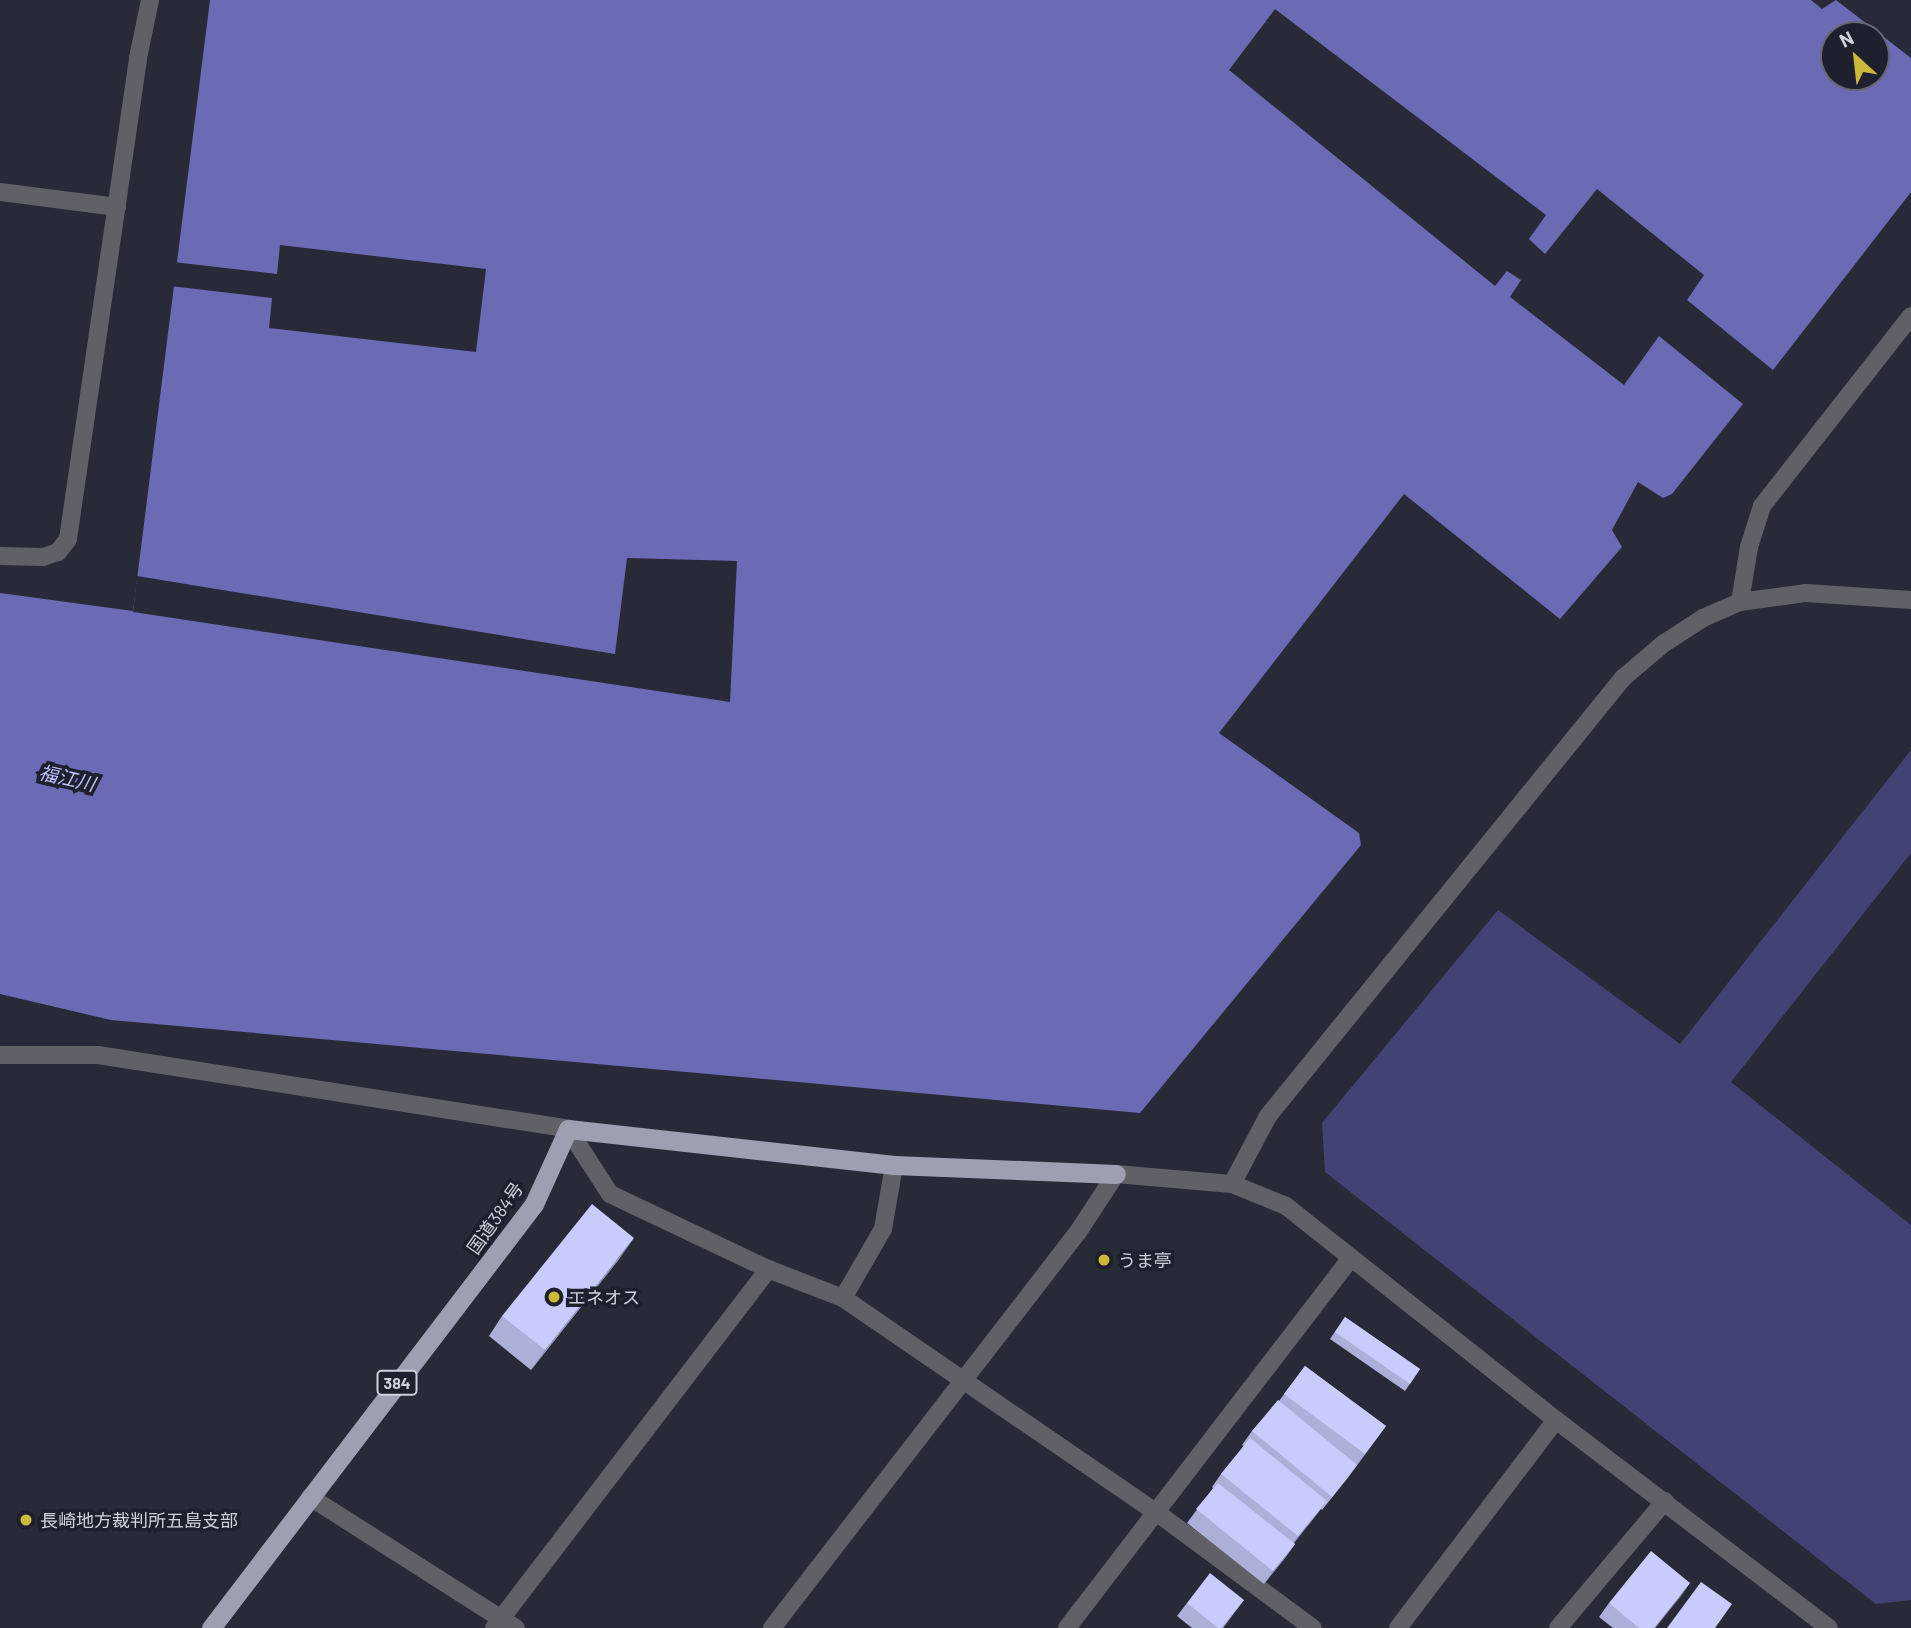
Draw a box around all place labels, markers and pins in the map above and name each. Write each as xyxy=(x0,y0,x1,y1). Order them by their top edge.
place label: うま亭 xyxy=(1118,1249,1172,1271)
marker: うま亭 xyxy=(1096,1252,1112,1268)
place label: エネオス xyxy=(568,1286,640,1308)
marker: エネオス xyxy=(546,1289,562,1305)
place label: 長崎地方裁判所五島支部 xyxy=(40,1509,238,1531)
marker: 長崎地方裁判所五島支部 xyxy=(18,1512,34,1528)

